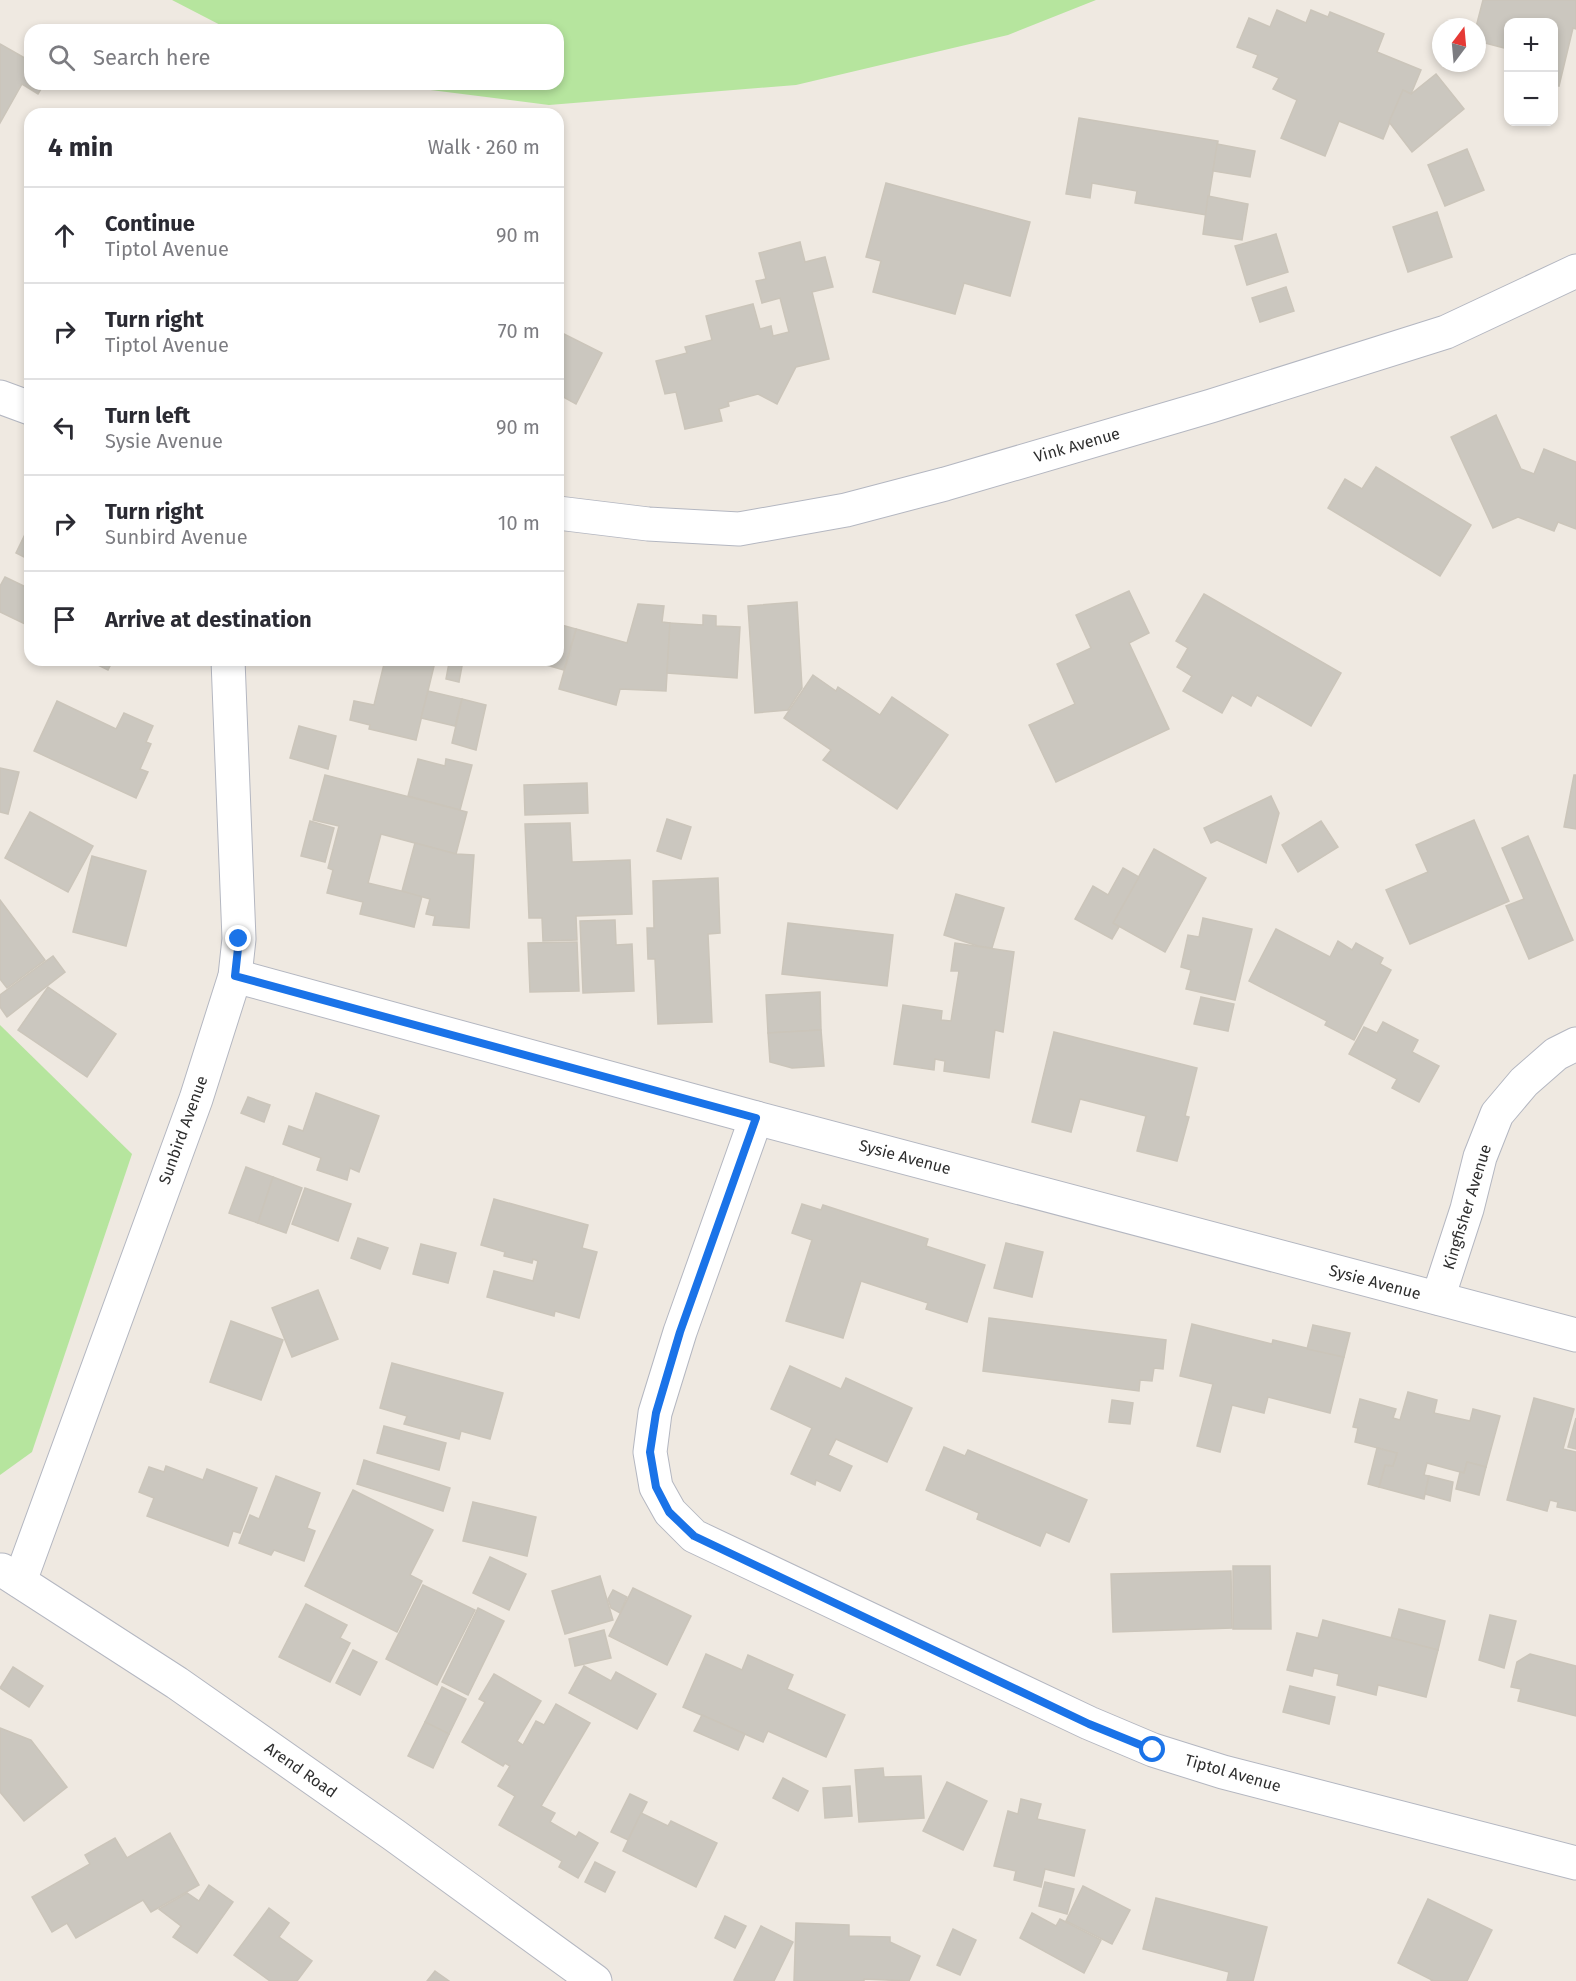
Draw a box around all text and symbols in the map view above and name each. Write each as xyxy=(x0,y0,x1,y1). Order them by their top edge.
north arrow xyxy=(1432,18,1486,72)
map controls xyxy=(1504,18,1558,126)
button: + xyxy=(1504,18,1558,72)
search box xyxy=(24,24,564,90)
icon: search xyxy=(45,41,78,74)
text: Search here xyxy=(93,44,211,71)
button: − xyxy=(1504,72,1558,126)
text: 4 min xyxy=(48,132,113,163)
text: Walk · 260 m xyxy=(428,135,540,159)
text: Continue xyxy=(105,210,195,237)
icon: ahead xyxy=(48,219,81,252)
text: 90 m xyxy=(496,223,540,247)
text: Tiptol Avenue xyxy=(105,237,229,261)
text: Turn right xyxy=(105,306,204,333)
icon: right xyxy=(48,315,81,348)
text: 70 m xyxy=(498,319,540,343)
text: Tiptol Avenue xyxy=(105,333,229,357)
text: Turn left xyxy=(105,402,190,429)
icon: left xyxy=(48,411,81,444)
text: 90 m xyxy=(496,415,540,439)
street label: Vink Avenue xyxy=(1032,424,1122,466)
text: Sysie Avenue xyxy=(105,429,223,453)
text: Turn right xyxy=(105,498,204,525)
icon: right xyxy=(48,507,81,540)
text: 10 m xyxy=(498,511,540,535)
text: Sunbird Avenue xyxy=(105,525,248,549)
icon: arrive xyxy=(48,603,81,636)
text: Arrive at destination xyxy=(105,606,312,633)
route end xyxy=(225,925,251,951)
street label: Sunbird Avenue xyxy=(155,1073,211,1187)
street label: Sysie Avenue xyxy=(857,1136,953,1178)
street label: Kingfisher Avenue xyxy=(1439,1142,1495,1272)
street label: Sysie Avenue xyxy=(1327,1261,1423,1303)
route start xyxy=(1139,1736,1165,1762)
street label: Arend Road xyxy=(261,1738,341,1802)
street label: Tiptol Avenue xyxy=(1183,1750,1283,1796)

